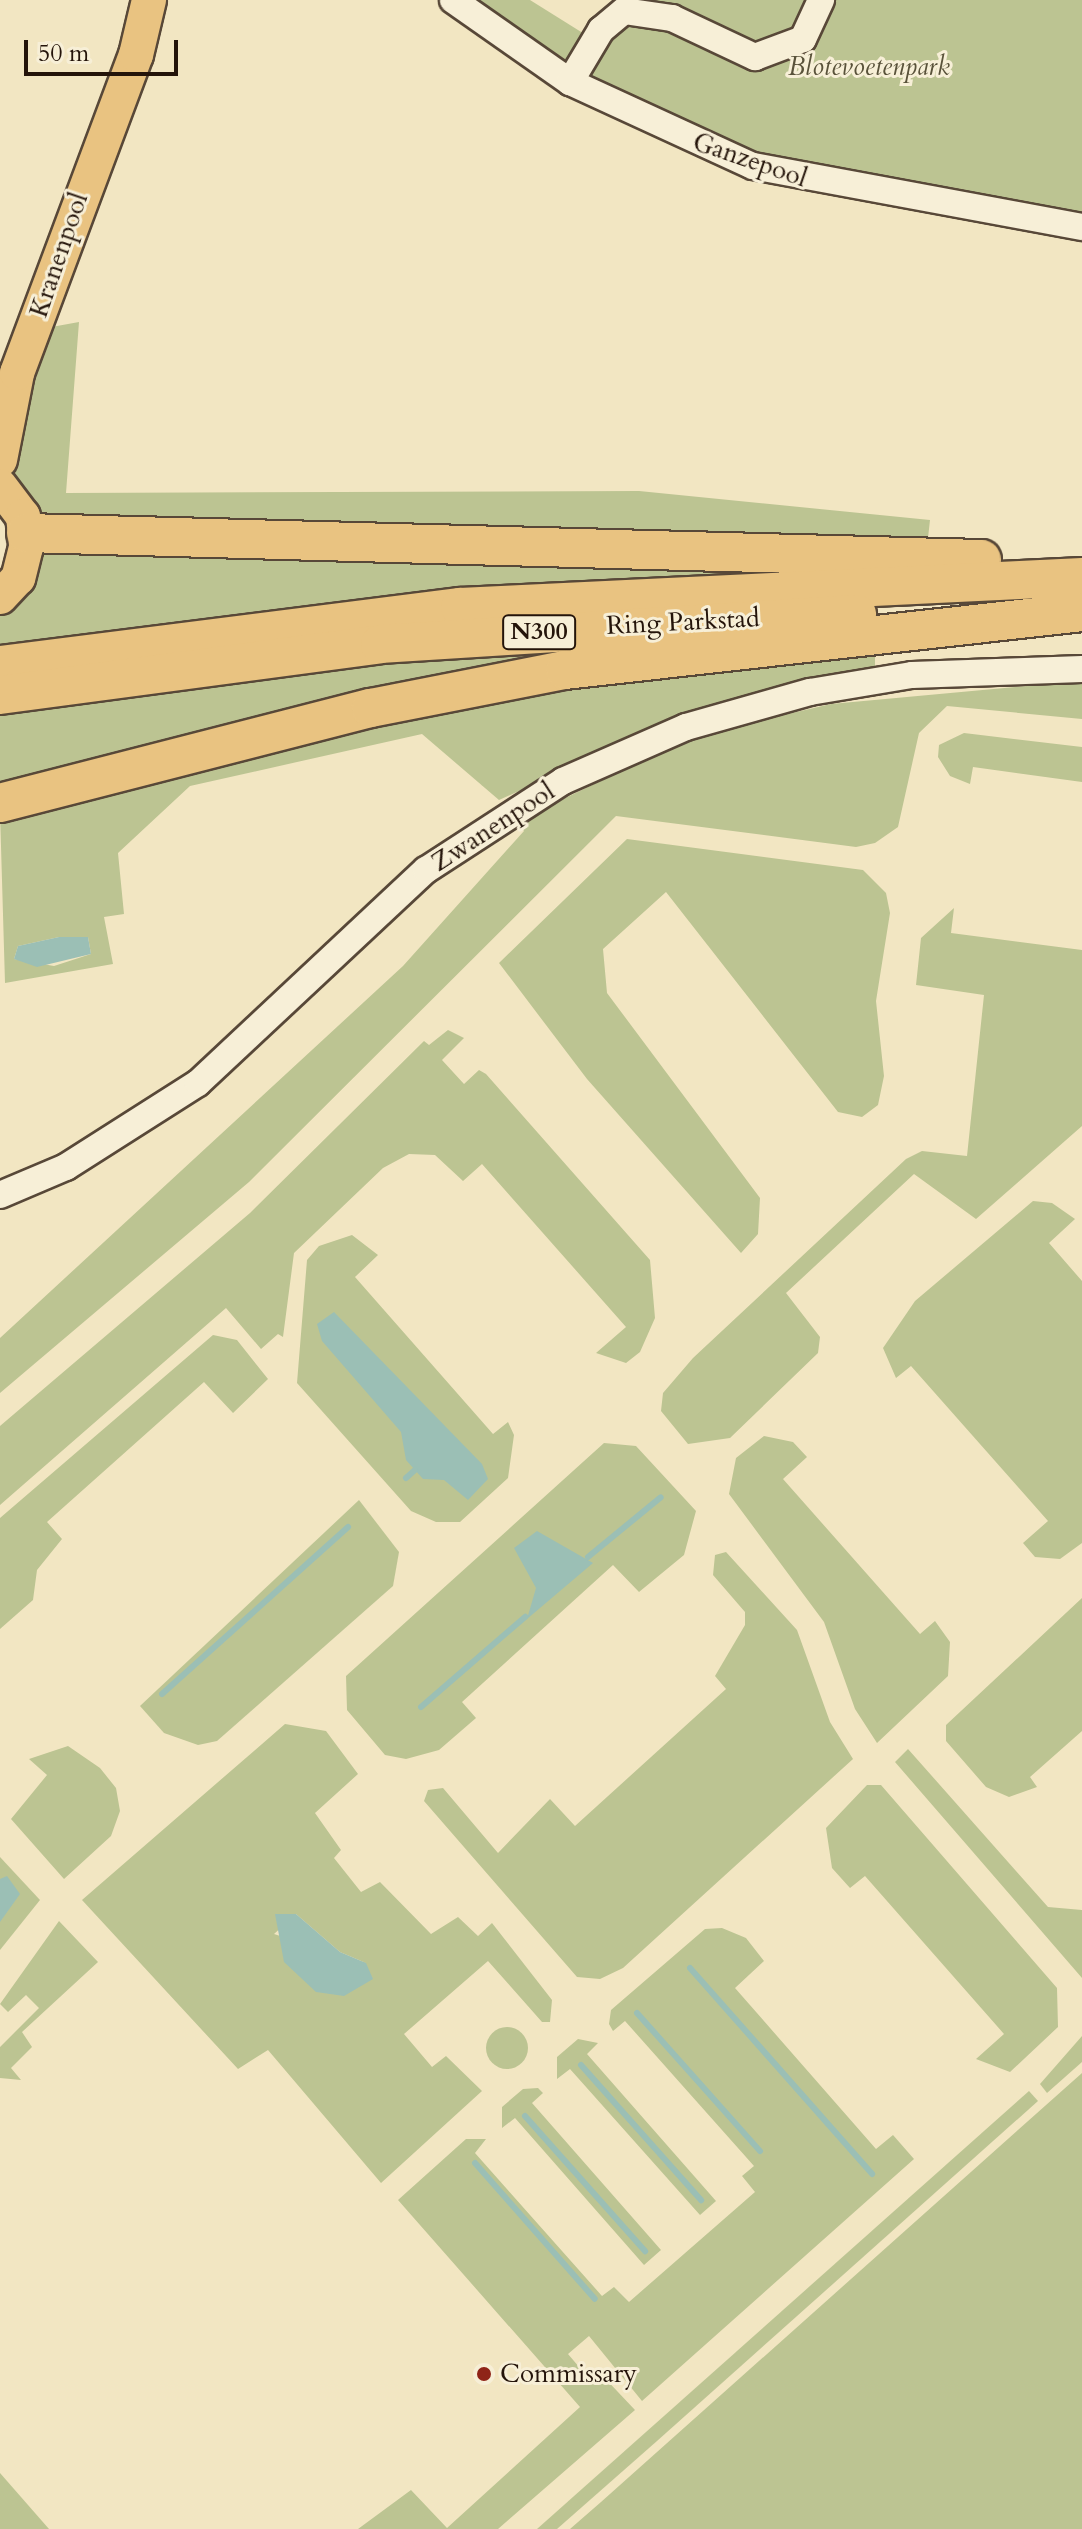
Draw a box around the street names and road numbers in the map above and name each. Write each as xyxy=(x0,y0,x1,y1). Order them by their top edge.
street label: Ganzepool xyxy=(689,126,811,194)
street label: Kranenpool xyxy=(23,188,95,322)
street label: Ring Parkstad xyxy=(605,602,761,642)
road number: N300 xyxy=(501,612,577,652)
street label: Zwanenpool xyxy=(426,776,560,878)

